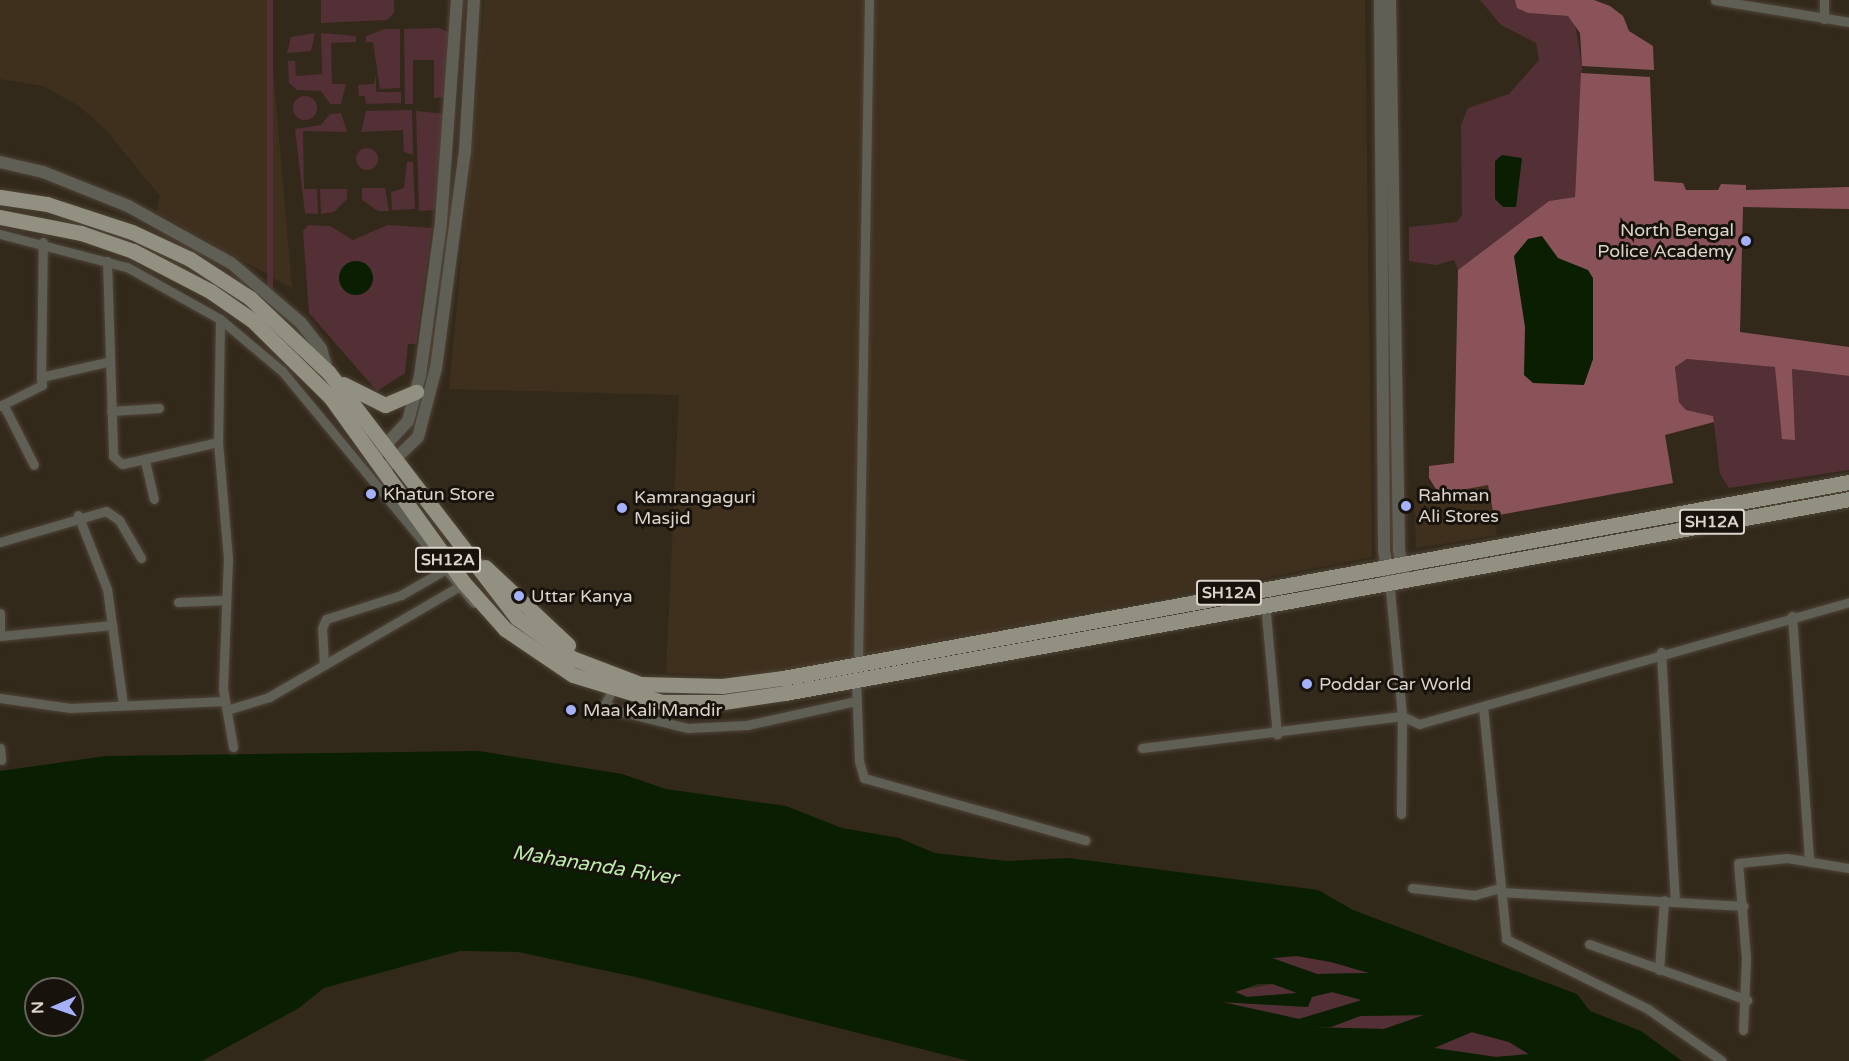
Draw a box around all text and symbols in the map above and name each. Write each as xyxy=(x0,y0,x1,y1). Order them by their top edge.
place label: North Bengal Police Academy xyxy=(1597,220,1734,262)
marker: North Bengal Police Academy xyxy=(1739,234,1753,248)
place label: Khatun Store xyxy=(383,483,495,505)
place label: Rahman Ali Stores xyxy=(1418,485,1499,528)
marker: Khatun Store xyxy=(364,487,378,501)
place label: Kamrangaguri Masjid xyxy=(634,487,756,530)
marker: Rahman Ali Stores xyxy=(1399,499,1413,513)
marker: Kamrangaguri Masjid xyxy=(615,501,629,515)
road number: SH12A xyxy=(1679,509,1745,535)
road number: SH12A xyxy=(415,547,481,573)
road number: SH12A xyxy=(1196,580,1262,606)
place label: Uttar Kanya xyxy=(531,585,633,607)
marker: Uttar Kanya xyxy=(512,589,526,603)
place label: Poddar Car World xyxy=(1319,673,1471,695)
marker: Poddar Car World xyxy=(1300,677,1314,691)
place label: Maa Kali Mandir xyxy=(583,699,722,721)
marker: Maa Kali Mandir xyxy=(564,703,578,717)
water label: Mahananda River xyxy=(511,841,679,891)
north arrow xyxy=(24,977,84,1037)
text: N xyxy=(28,1001,48,1014)

